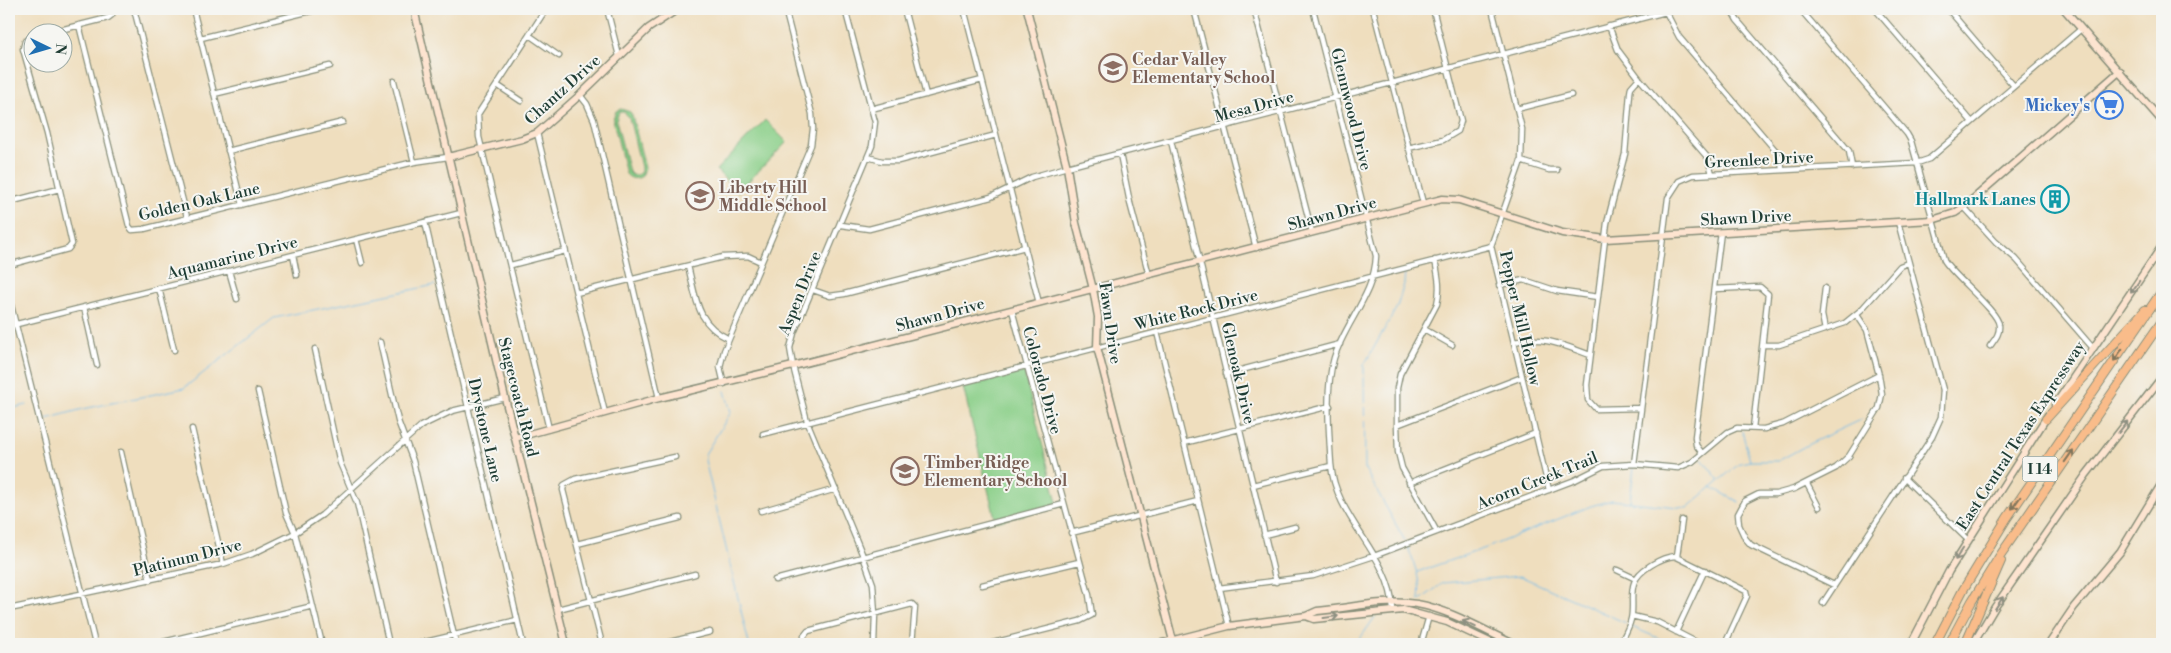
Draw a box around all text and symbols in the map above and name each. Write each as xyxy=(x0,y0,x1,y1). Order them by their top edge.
north arrow xyxy=(22,22,72,72)
text: N xyxy=(51,43,69,55)
street label: Glennwood Drive xyxy=(1326,46,1376,173)
street label: Chantz Drive xyxy=(520,50,605,129)
place label: Cedar Valley Elementary School xyxy=(1132,50,1276,88)
school or university icon: Cedar Valley Elementary School xyxy=(1098,53,1128,83)
street label: Mesa Drive xyxy=(1212,87,1296,127)
supermarket icon: Mickey's xyxy=(2094,90,2124,120)
place label: Mickey's xyxy=(2025,96,2090,116)
street label: Greenlee Drive xyxy=(1704,147,1814,173)
street label: Golden Oak Lane xyxy=(137,178,262,226)
place label: Liberty Hill Middle School xyxy=(719,178,828,216)
school or university icon: Liberty Hill Middle School xyxy=(685,181,715,211)
building icon: Hallmark Lanes xyxy=(2040,184,2070,214)
place label: Hallmark Lanes xyxy=(1915,190,2036,210)
street label: Shawn Drive xyxy=(1286,192,1379,235)
street label: Shawn Drive xyxy=(1700,206,1792,230)
street label: Aquamarine Drive xyxy=(164,232,300,284)
street label: Aspen Drive xyxy=(774,248,826,339)
street label: Pepper Mill Hollow xyxy=(1495,249,1546,389)
one-way arrow xyxy=(2130,280,2140,294)
street label: Fawn Drive xyxy=(1094,281,1126,365)
street label: White Rock Drive xyxy=(1132,285,1260,335)
street label: Shawn Drive xyxy=(894,293,987,336)
street label: Glenoak Drive xyxy=(1217,320,1259,426)
street label: Colorado Drive xyxy=(1018,324,1066,436)
street label: Stagecoach Road xyxy=(494,335,543,459)
street label: East Central Texas Expressway xyxy=(1952,337,2090,534)
one-way arrow xyxy=(2113,348,2123,362)
street label: Drystone Lane xyxy=(463,376,507,484)
one-way arrow xyxy=(2117,421,2128,434)
street label: Acorn Creek Trail xyxy=(1473,447,1601,515)
one-way arrow xyxy=(2064,449,2074,463)
place label: Timber Ridge Elementary School xyxy=(924,453,1068,491)
school or university icon: Timber Ridge Elementary School xyxy=(890,456,920,486)
road number: I 14 xyxy=(2022,456,2058,482)
one-way arrow xyxy=(2011,496,2021,510)
street label: Platinum Drive xyxy=(131,535,244,581)
one-way arrow xyxy=(1954,547,1964,561)
one-way arrow xyxy=(1994,596,2004,610)
one-way arrow xyxy=(1323,612,1339,622)
one-way arrow xyxy=(1462,619,1477,628)

